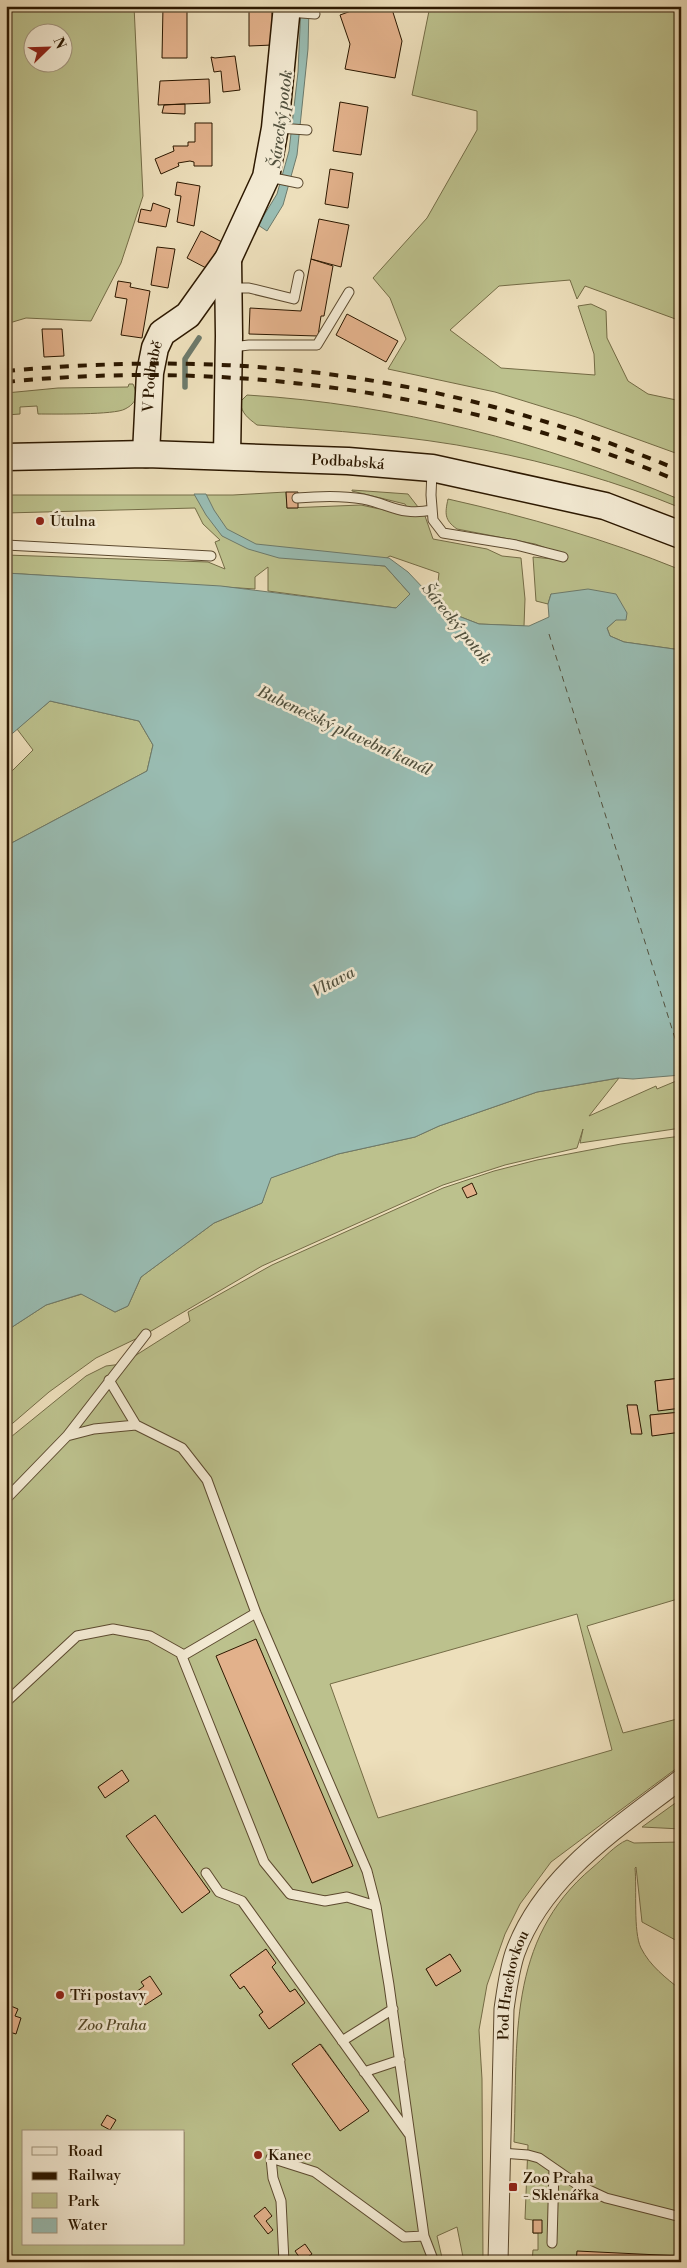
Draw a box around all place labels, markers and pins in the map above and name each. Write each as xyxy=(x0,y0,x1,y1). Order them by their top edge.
place label: Útulna xyxy=(50,511,96,531)
marker: Útulna xyxy=(34,515,46,527)
place label: Tři postavy xyxy=(70,1986,147,2005)
marker: Tři postavy xyxy=(54,1989,66,2001)
place label: Kanec xyxy=(268,2146,311,2165)
marker: Kanec xyxy=(252,2149,264,2161)
place label: Zoo Praha - Sklenářka xyxy=(523,2169,600,2205)
marker: Zoo Praha - Sklenářka xyxy=(507,2181,519,2193)

